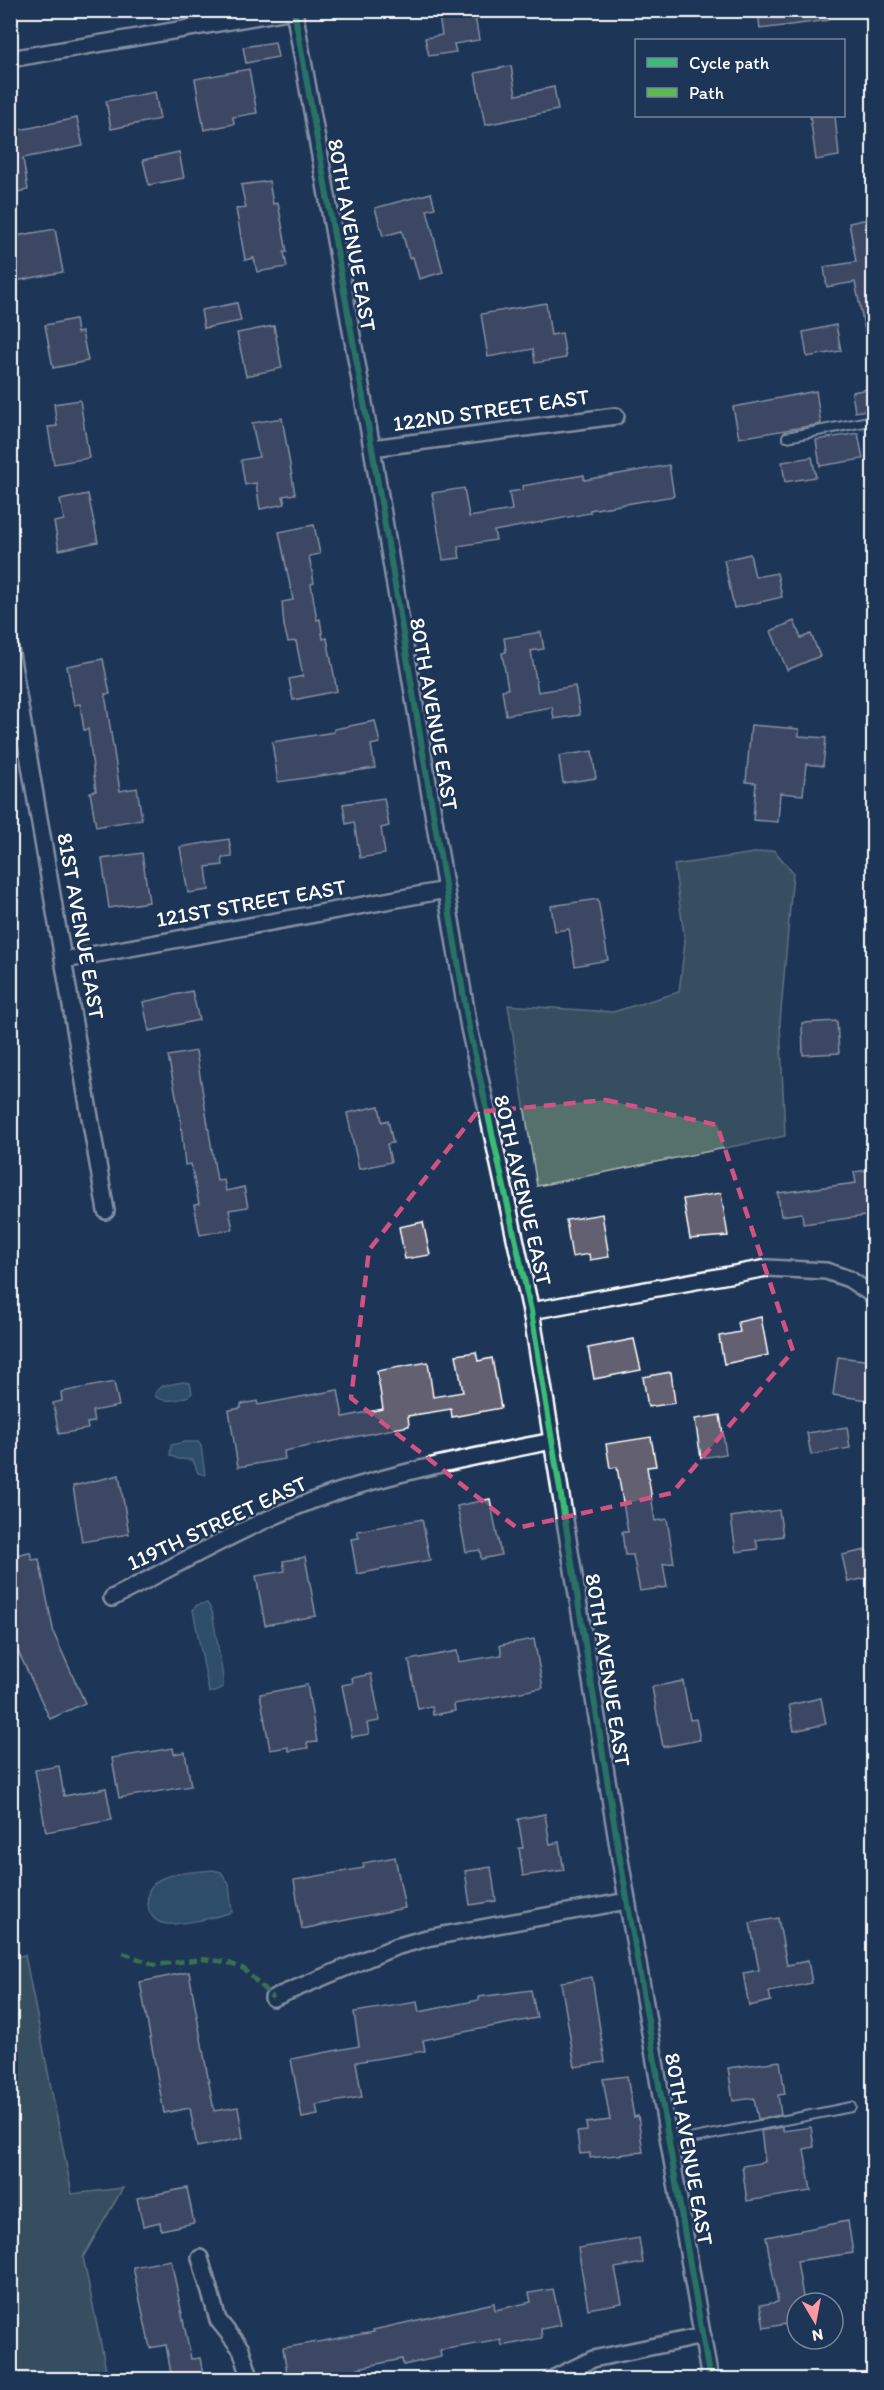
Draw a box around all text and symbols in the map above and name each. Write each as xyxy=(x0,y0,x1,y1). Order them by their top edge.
legend xyxy=(635,39,845,117)
text: Cycle path xyxy=(689,52,770,74)
text: Path xyxy=(689,82,724,104)
street label: 80TH AVENUE EAST xyxy=(322,137,382,334)
street label: 122ND STREET EAST xyxy=(391,383,592,437)
street label: 80TH AVENUE EAST xyxy=(404,616,464,813)
street label: 81ST AVENUE EAST xyxy=(51,831,111,1022)
street label: 121ST STREET EAST xyxy=(154,873,349,933)
street label: 80TH AVENUE EAST xyxy=(488,1092,558,1289)
street label: 119TH STREET EAST xyxy=(123,1469,312,1577)
street label: 80TH AVENUE EAST xyxy=(579,1572,637,1769)
street label: 80TH AVENUE EAST xyxy=(659,2051,719,2248)
north arrow xyxy=(785,2291,845,2351)
text: N xyxy=(811,2325,824,2346)

